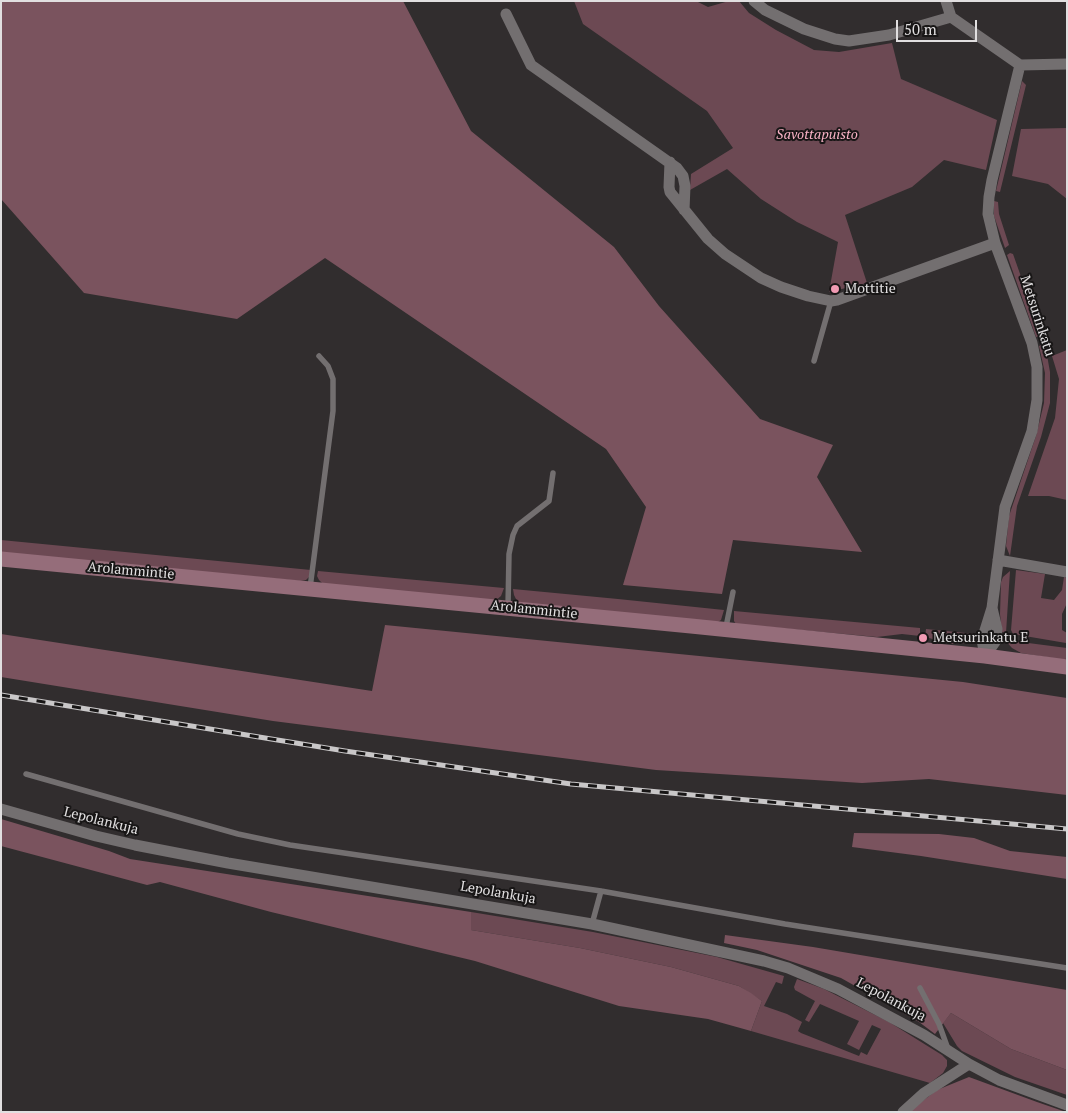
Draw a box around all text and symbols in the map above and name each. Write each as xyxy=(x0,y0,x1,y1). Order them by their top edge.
scale bar xyxy=(898,10,979,42)
text: 50 m xyxy=(904,19,937,39)
park label: Savottapuisto xyxy=(776,127,858,143)
street label: Metsurinkatu xyxy=(1016,274,1058,358)
place label: Mottitie xyxy=(845,281,896,297)
marker: Mottitie xyxy=(829,283,841,295)
street label: Arolammintie xyxy=(87,559,175,583)
street label: Arolammintie xyxy=(490,597,578,623)
place label: Metsurinkatu E xyxy=(933,630,1028,646)
marker: Metsurinkatu E xyxy=(917,632,929,644)
street label: Lepolankuja xyxy=(62,804,140,838)
street label: Lepolankuja xyxy=(459,878,537,908)
street label: Lepolankuja xyxy=(853,975,929,1025)

